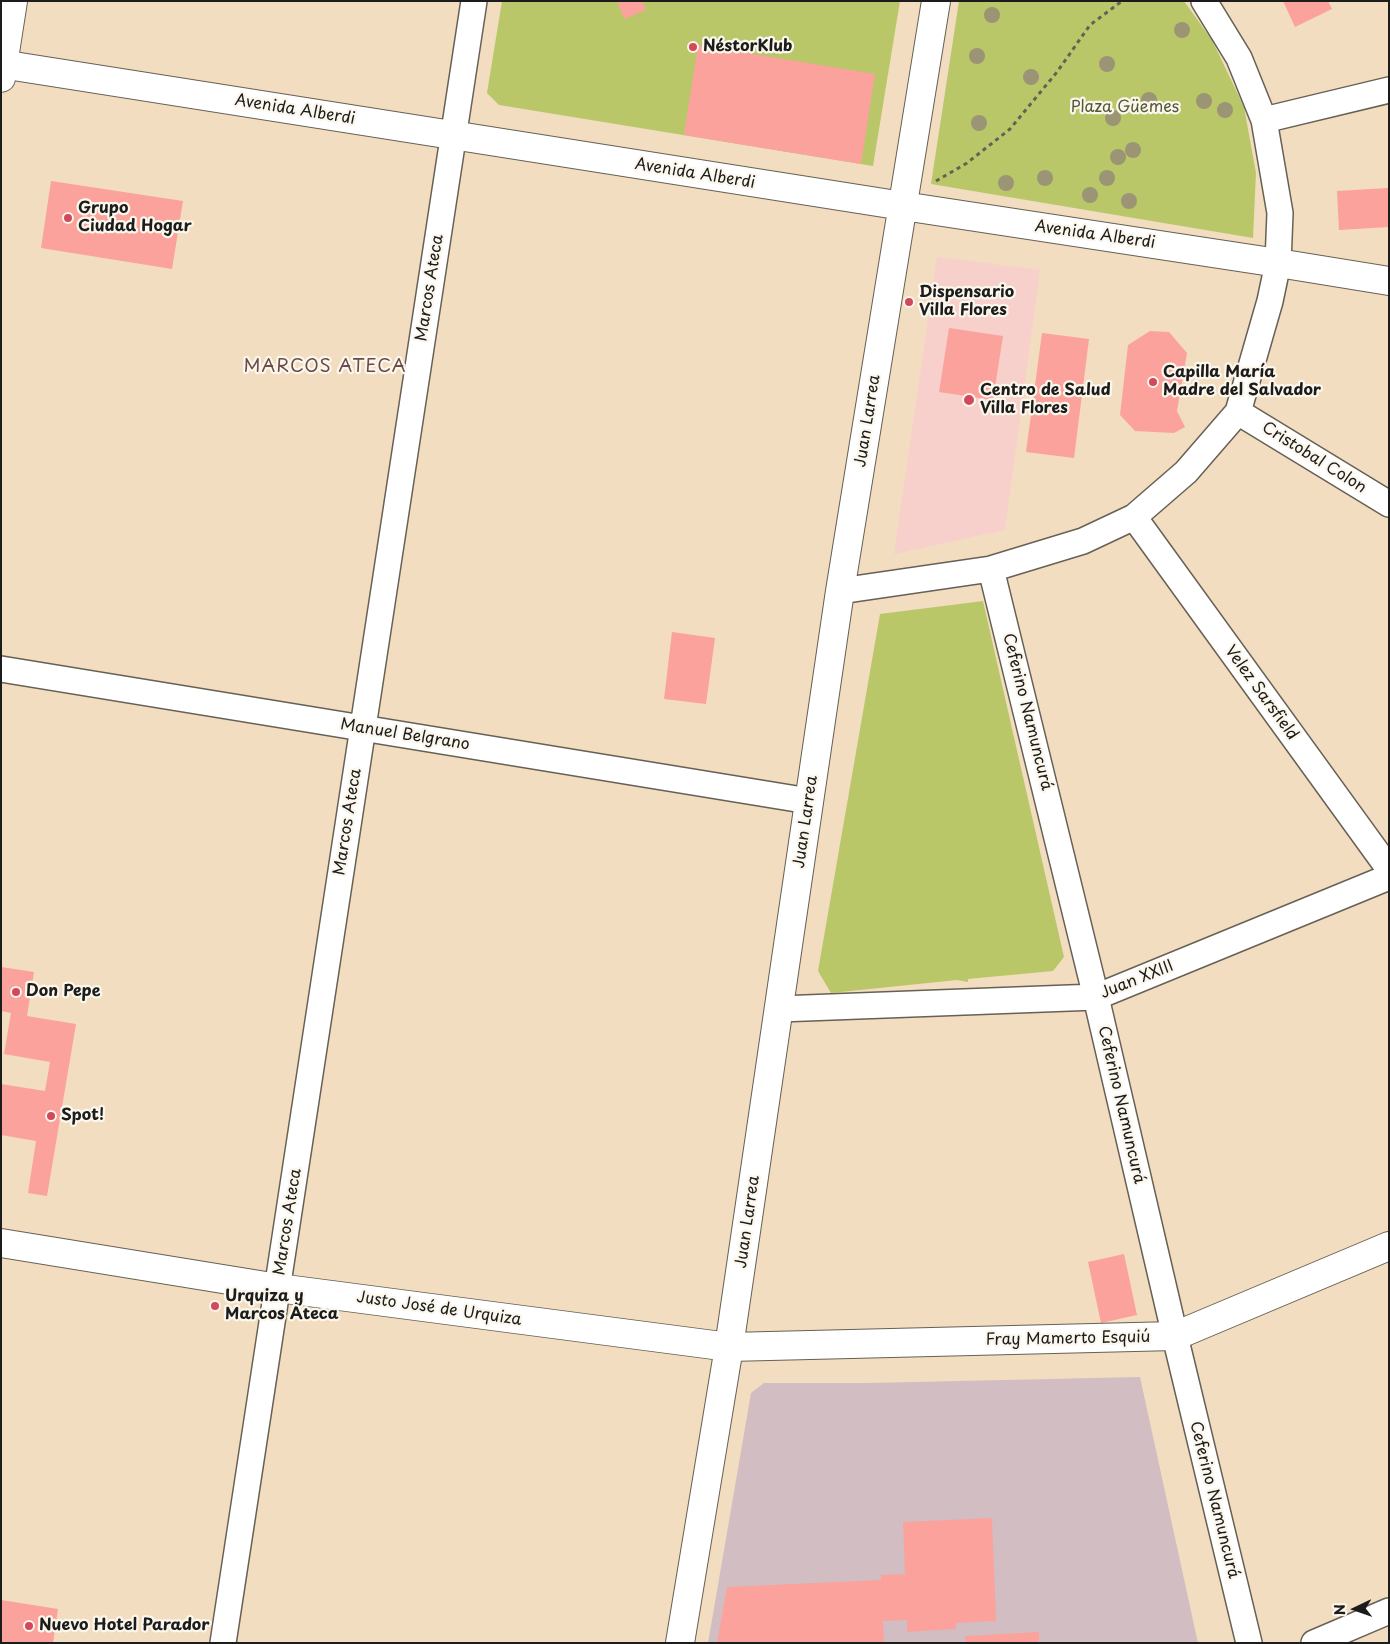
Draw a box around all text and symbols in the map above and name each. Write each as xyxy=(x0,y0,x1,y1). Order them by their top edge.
place label: NéstorKlub xyxy=(703,37,792,57)
marker: NéstorKlub xyxy=(687,41,699,53)
street label: Avenida Alberdi xyxy=(233,91,357,129)
park label: Plaza Güemes xyxy=(1071,98,1179,118)
street label: Avenida Alberdi xyxy=(633,155,757,193)
place label: Grupo Ciudad Hogar xyxy=(78,199,192,237)
marker: Grupo Ciudad Hogar xyxy=(62,212,74,224)
street label: Avenida Alberdi xyxy=(1033,217,1157,253)
street label: Marcos Ateca xyxy=(412,233,448,343)
place label: Dispensario Villa Flores xyxy=(919,283,1014,321)
marker: Dispensario Villa Flores xyxy=(903,296,915,308)
district label: MARCOS ATECA xyxy=(242,356,408,378)
place label: Capilla María Madre del Salvador xyxy=(1163,363,1321,401)
street label: Juan Larrea xyxy=(851,373,885,469)
marker: Capilla María Madre del Salvador xyxy=(1147,376,1159,388)
place label: Centro de Salud Villa Flores xyxy=(980,381,1111,419)
marker: Centro de Salud Villa Flores xyxy=(962,393,976,407)
street label: Cristobal Colon xyxy=(1258,418,1370,498)
street label: Ceferino Namuncurá xyxy=(998,631,1056,793)
street label: Velez Sarsfield xyxy=(1220,642,1302,744)
street label: Manuel Belgrano xyxy=(339,715,471,755)
street label: Marcos Ateca xyxy=(330,767,366,877)
street label: Juan Larrea xyxy=(790,774,822,870)
street label: Juan XXIII xyxy=(1098,957,1176,1003)
place label: Don Pepe xyxy=(26,982,100,1002)
marker: Don Pepe xyxy=(10,986,22,998)
street label: Ceferino Namuncurá xyxy=(1093,1024,1149,1186)
place label: Spot! xyxy=(61,1106,104,1126)
marker: Spot! xyxy=(45,1110,57,1122)
street label: Marcos Ateca xyxy=(270,1167,306,1277)
street label: Juan Larrea xyxy=(732,1174,764,1270)
place label: Urquiza y Marcos Ateca xyxy=(225,1287,338,1325)
street label: Justo José de Urquiza xyxy=(355,1288,523,1330)
marker: Urquiza y Marcos Ateca xyxy=(209,1300,221,1312)
street label: Fray Mamerto Esquiú xyxy=(986,1328,1150,1350)
street label: Ceferino Namuncurá xyxy=(1185,1419,1243,1581)
north arrow xyxy=(1330,1584,1380,1634)
text: N xyxy=(1329,1604,1350,1616)
place label: Nuevo Hotel Parador xyxy=(39,1616,209,1636)
marker: Nuevo Hotel Parador xyxy=(23,1620,35,1632)

